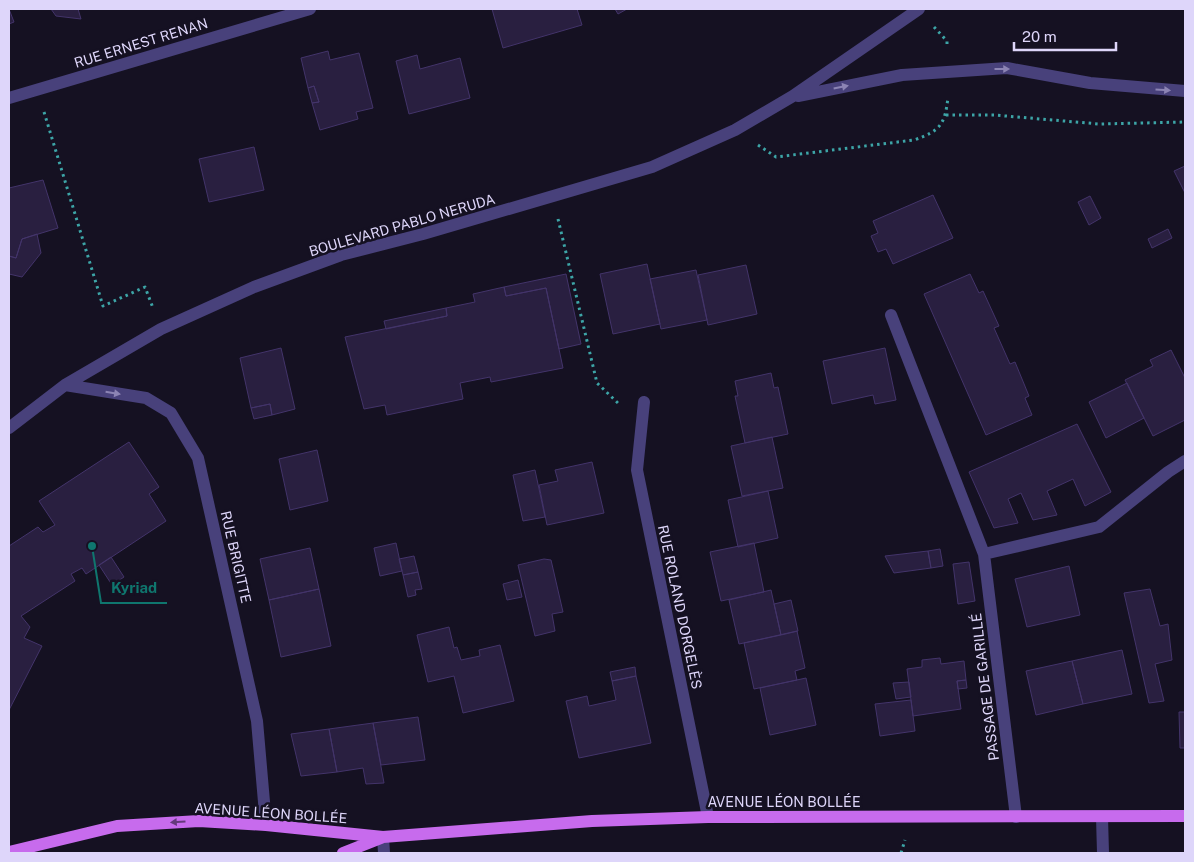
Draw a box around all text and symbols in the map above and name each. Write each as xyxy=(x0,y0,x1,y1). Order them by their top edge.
street label: RUE ERNEST RENAN xyxy=(72,15,210,71)
scale bar xyxy=(1014,20,1116,52)
text: 20 m xyxy=(1022,28,1057,45)
one-way arrow xyxy=(994,65,1010,73)
one-way arrow xyxy=(833,83,849,91)
one-way arrow xyxy=(1155,86,1171,94)
street label: BOULEVARD PABLO NERUDA xyxy=(307,191,497,259)
one-way arrow xyxy=(105,389,121,397)
street label: RUE BRIGITTE xyxy=(218,509,254,605)
street label: RUE ROLAND DORGELÈS xyxy=(655,523,706,690)
callout: Kyriad xyxy=(101,573,167,603)
text: Kyriad xyxy=(111,579,157,596)
street label: PASSAGE DE GARILLÉ xyxy=(967,612,1002,762)
street label: AVENUE LÉON BOLLÉE xyxy=(707,793,861,810)
street label: AVENUE LÉON BOLLÉE xyxy=(194,799,348,826)
one-way arrow xyxy=(170,819,186,827)

